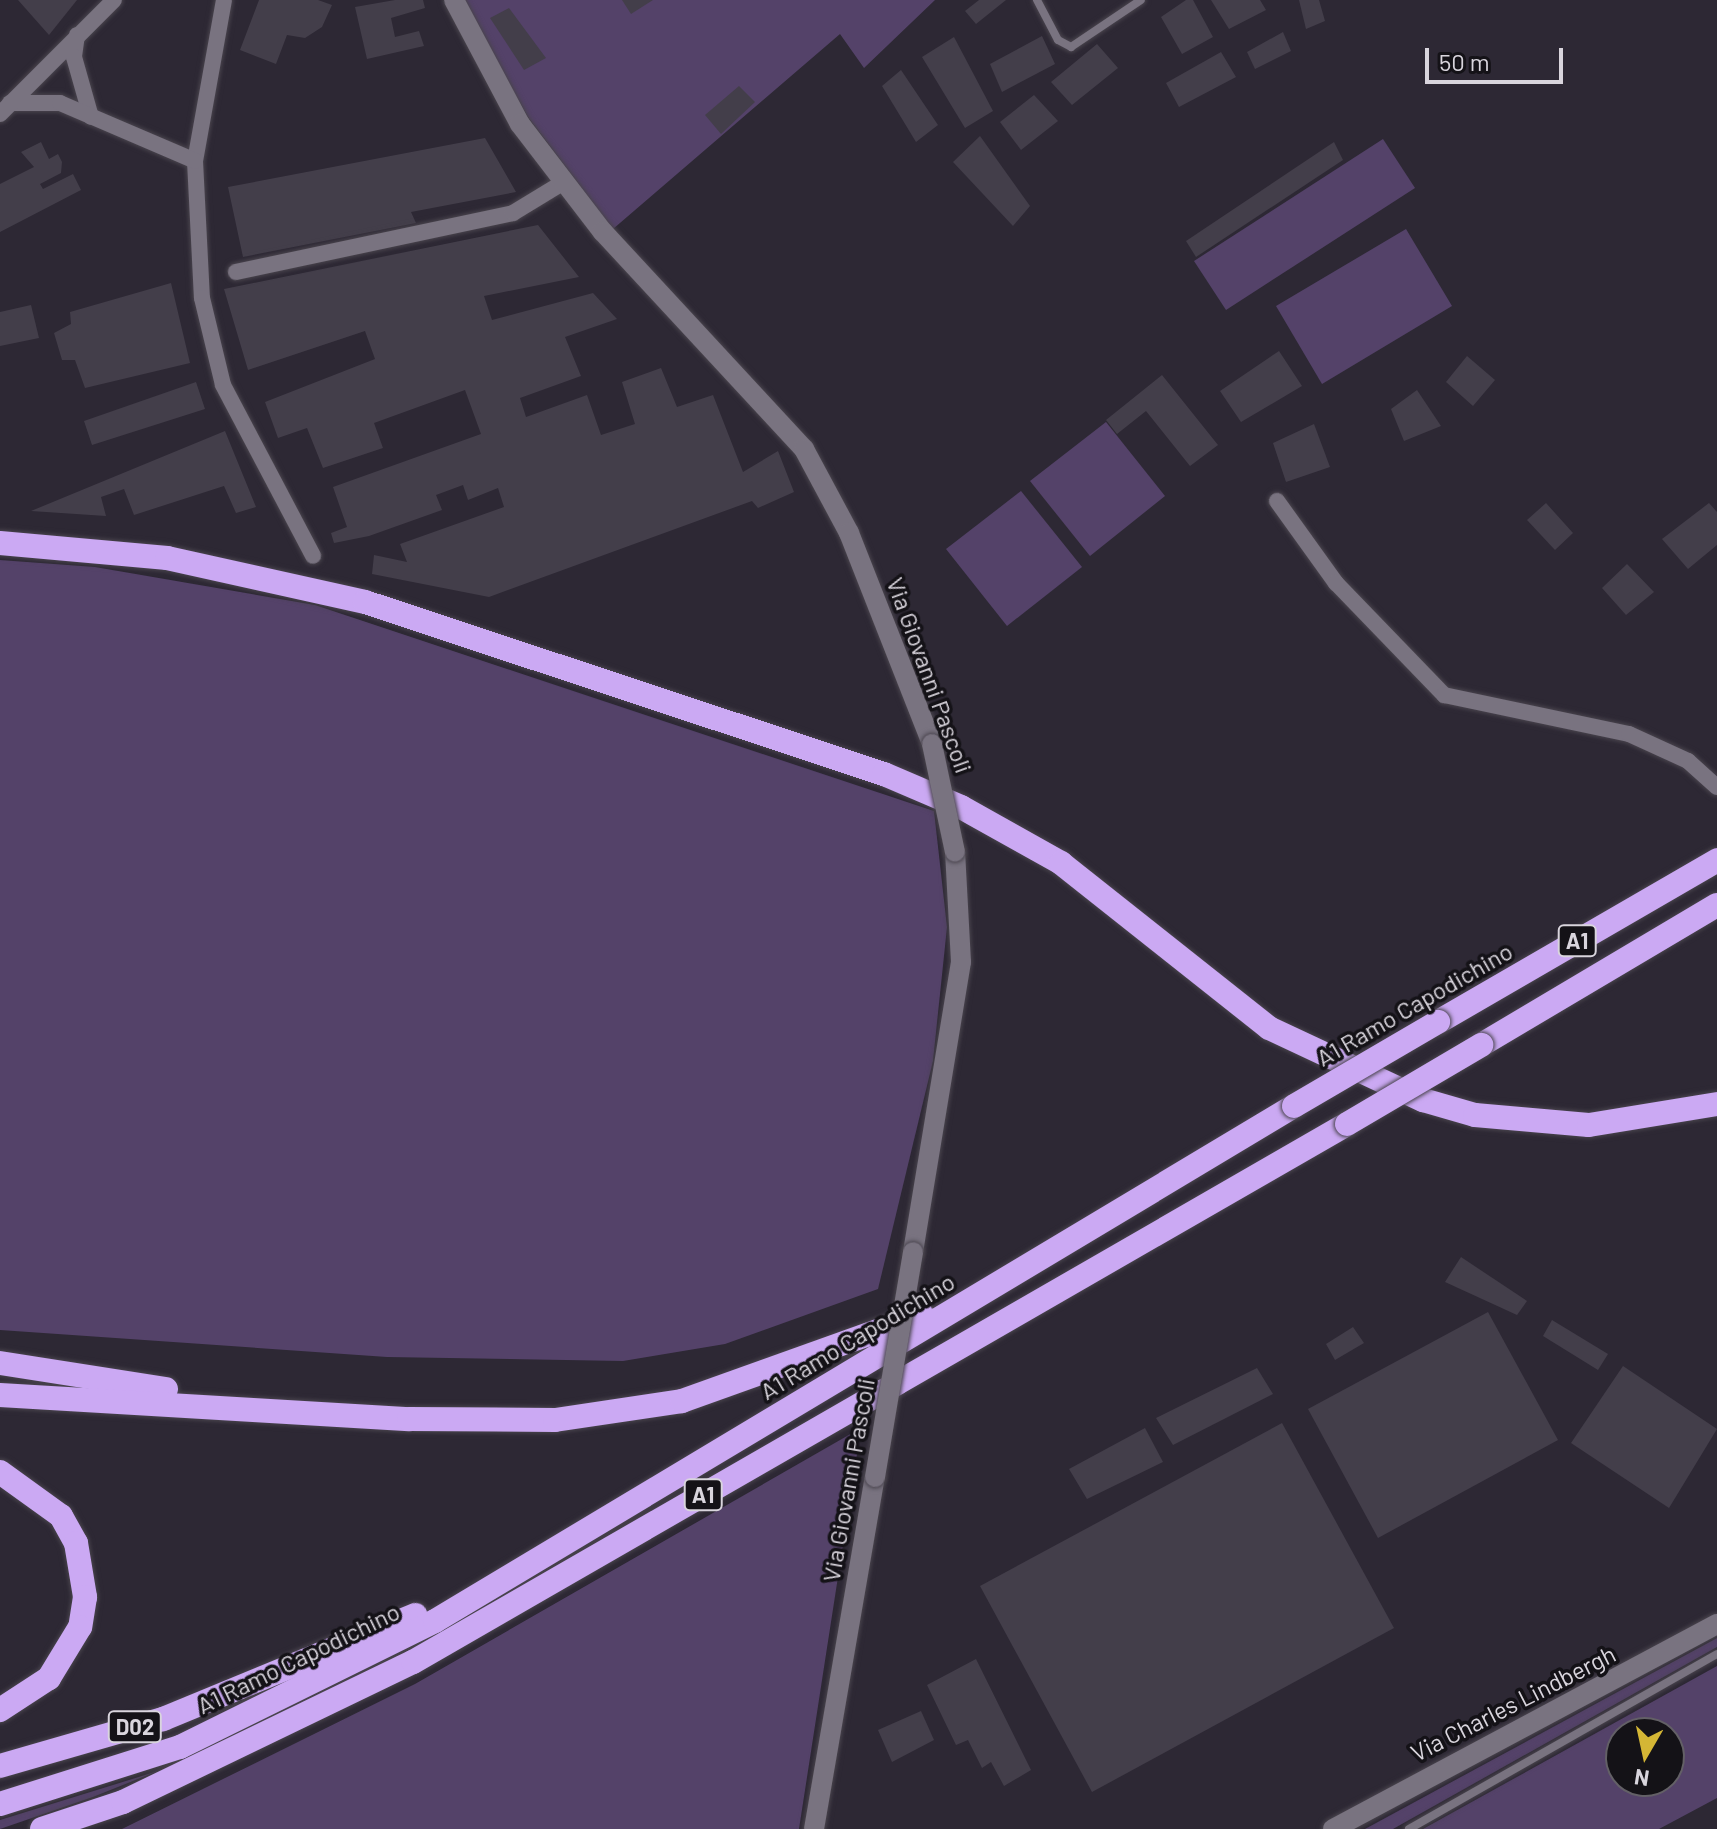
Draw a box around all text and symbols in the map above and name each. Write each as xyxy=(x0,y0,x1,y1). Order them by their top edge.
scale bar xyxy=(1429,32,1567,82)
text: 50 m xyxy=(1439,47,1490,76)
street label: Via Giovanni Pascoli xyxy=(881,573,979,777)
road number: A1 xyxy=(1557,923,1597,959)
street label: A1 Ramo Capodichino xyxy=(1311,936,1517,1072)
street label: A1 Ramo Capodichino xyxy=(755,1267,959,1405)
street label: Via Giovanni Pascoli xyxy=(816,1376,880,1584)
road number: A1 xyxy=(683,1477,723,1513)
street label: A1 Ramo Capodichino xyxy=(192,1596,404,1720)
street label: Via Charles Lindbergh xyxy=(1406,1639,1620,1767)
road number: D02 xyxy=(107,1709,163,1745)
north arrow xyxy=(1605,1717,1685,1797)
text: N xyxy=(1632,1765,1651,1793)

